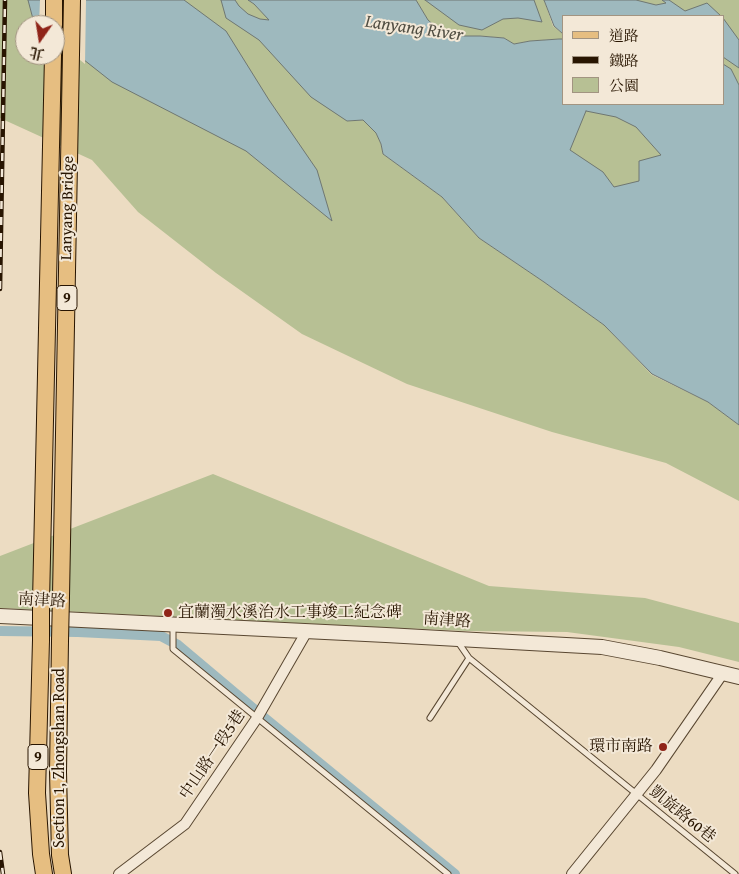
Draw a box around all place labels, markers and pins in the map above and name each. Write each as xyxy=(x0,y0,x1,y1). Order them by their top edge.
place label: 宜蘭濁水溪治水工事竣工紀念碑 xyxy=(178,603,402,623)
marker: 宜蘭濁水溪治水工事竣工紀念碑 xyxy=(162,607,174,619)
place label: 環市南路 xyxy=(589,737,653,757)
marker: 環市南路 xyxy=(657,741,669,753)

